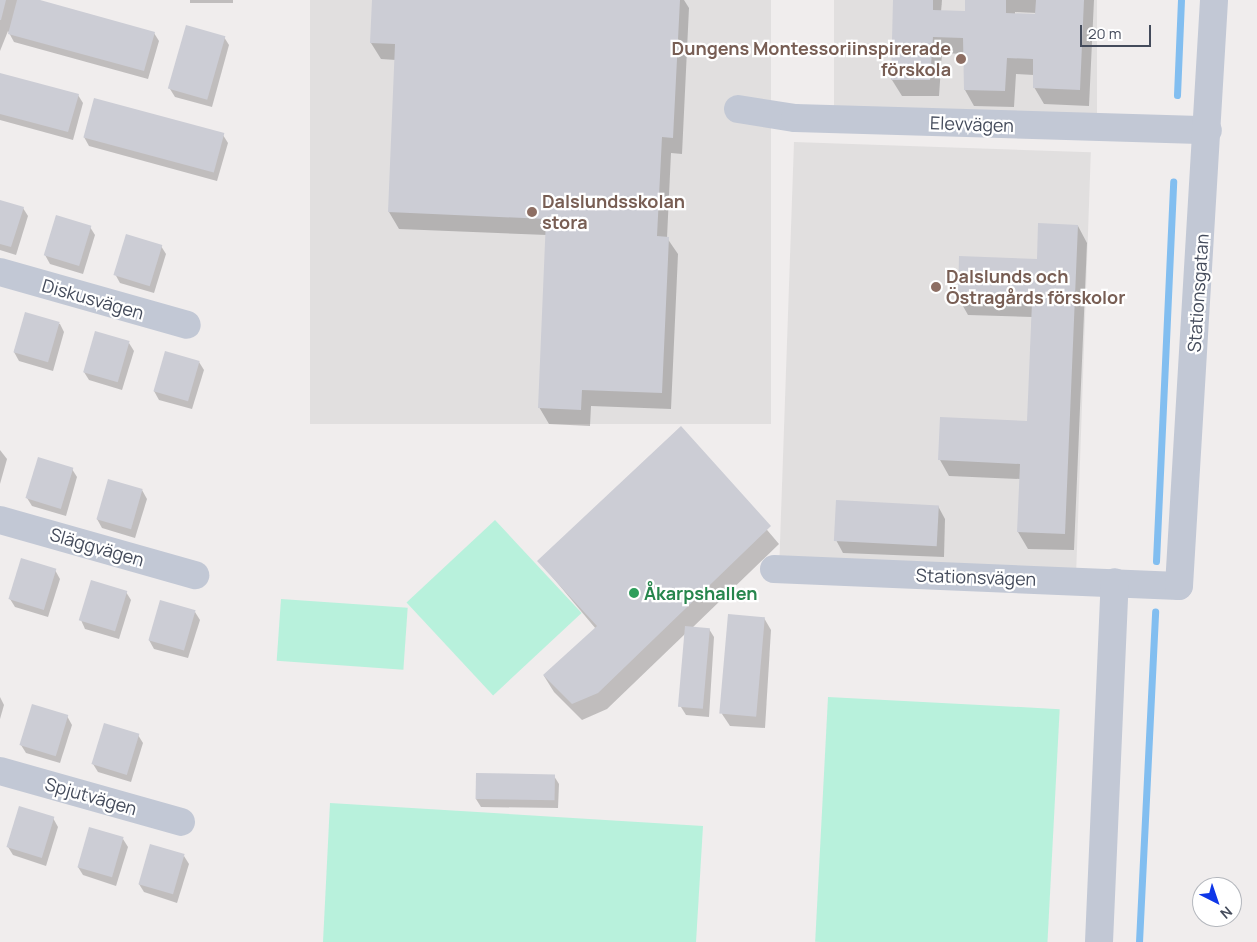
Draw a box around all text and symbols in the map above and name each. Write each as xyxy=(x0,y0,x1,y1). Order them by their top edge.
scale bar xyxy=(1082,15,1153,47)
text: 20 m xyxy=(1088,23,1121,44)
place label: Dungens Montessoriinspirerade förskola xyxy=(672,38,951,80)
marker: Dungens Montessoriinspirerade förskola xyxy=(955,53,967,65)
street label: Elevvägen xyxy=(930,112,1014,136)
place label: Dalslundsskolan stora xyxy=(542,191,685,233)
marker: Dalslundsskolan stora xyxy=(526,206,538,218)
street label: Stationsgatan xyxy=(1183,233,1213,353)
place label: Dalslunds och Östragårds förskolor xyxy=(946,266,1125,308)
street label: Diskusvägen xyxy=(40,274,146,324)
marker: Dalslunds och Östragårds förskolor xyxy=(930,281,942,293)
street label: Släggvägen xyxy=(47,523,147,571)
street label: Stationsvägen xyxy=(915,564,1037,590)
place label: Åkarpshallen xyxy=(644,582,757,604)
marker: Åkarpshallen xyxy=(628,587,640,599)
street label: Spjutvägen xyxy=(43,773,139,819)
north arrow xyxy=(1192,877,1242,927)
text: N xyxy=(1216,902,1237,923)

